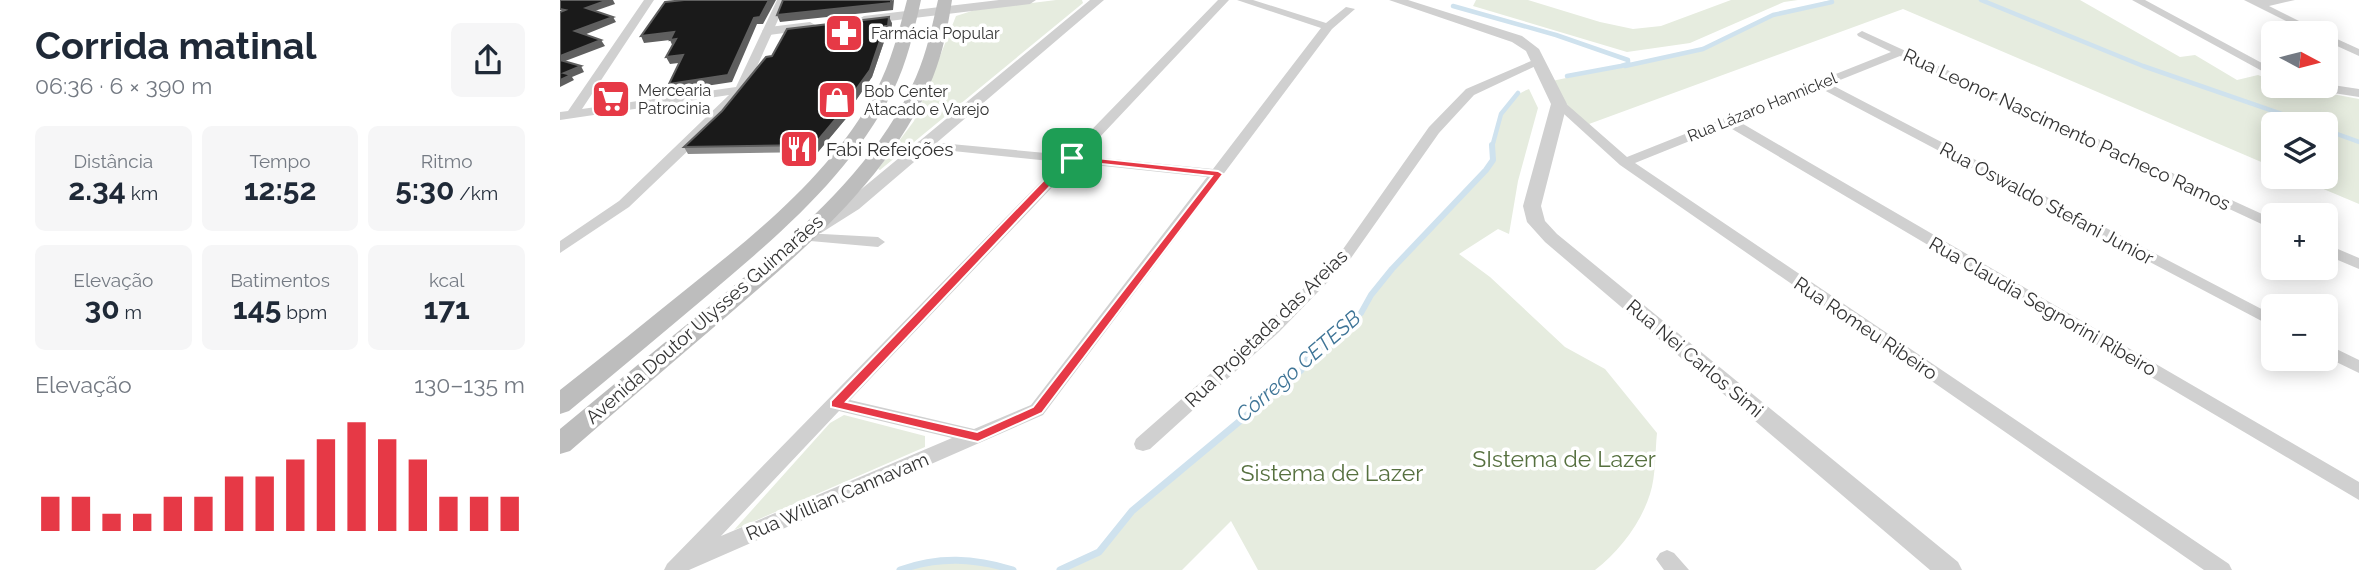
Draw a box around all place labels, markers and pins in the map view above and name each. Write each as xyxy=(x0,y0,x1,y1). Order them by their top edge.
pharmacy icon: Farmácia Popular xyxy=(823,12,865,54)
place label: Farmácia Popular xyxy=(871,24,1000,43)
supermarket icon: Mercearia Patrocinia xyxy=(590,78,632,120)
shop icon: Bob Center Atacado e Varejo xyxy=(816,79,858,121)
place label: Mercearia Patrocinia xyxy=(638,81,711,118)
place label: Bob Center Atacado e Varejo xyxy=(864,82,989,119)
restaurant icon: Fabi Refeições xyxy=(778,128,820,170)
pin xyxy=(1042,128,1102,188)
place label: Fabi Refeições xyxy=(826,138,953,160)

